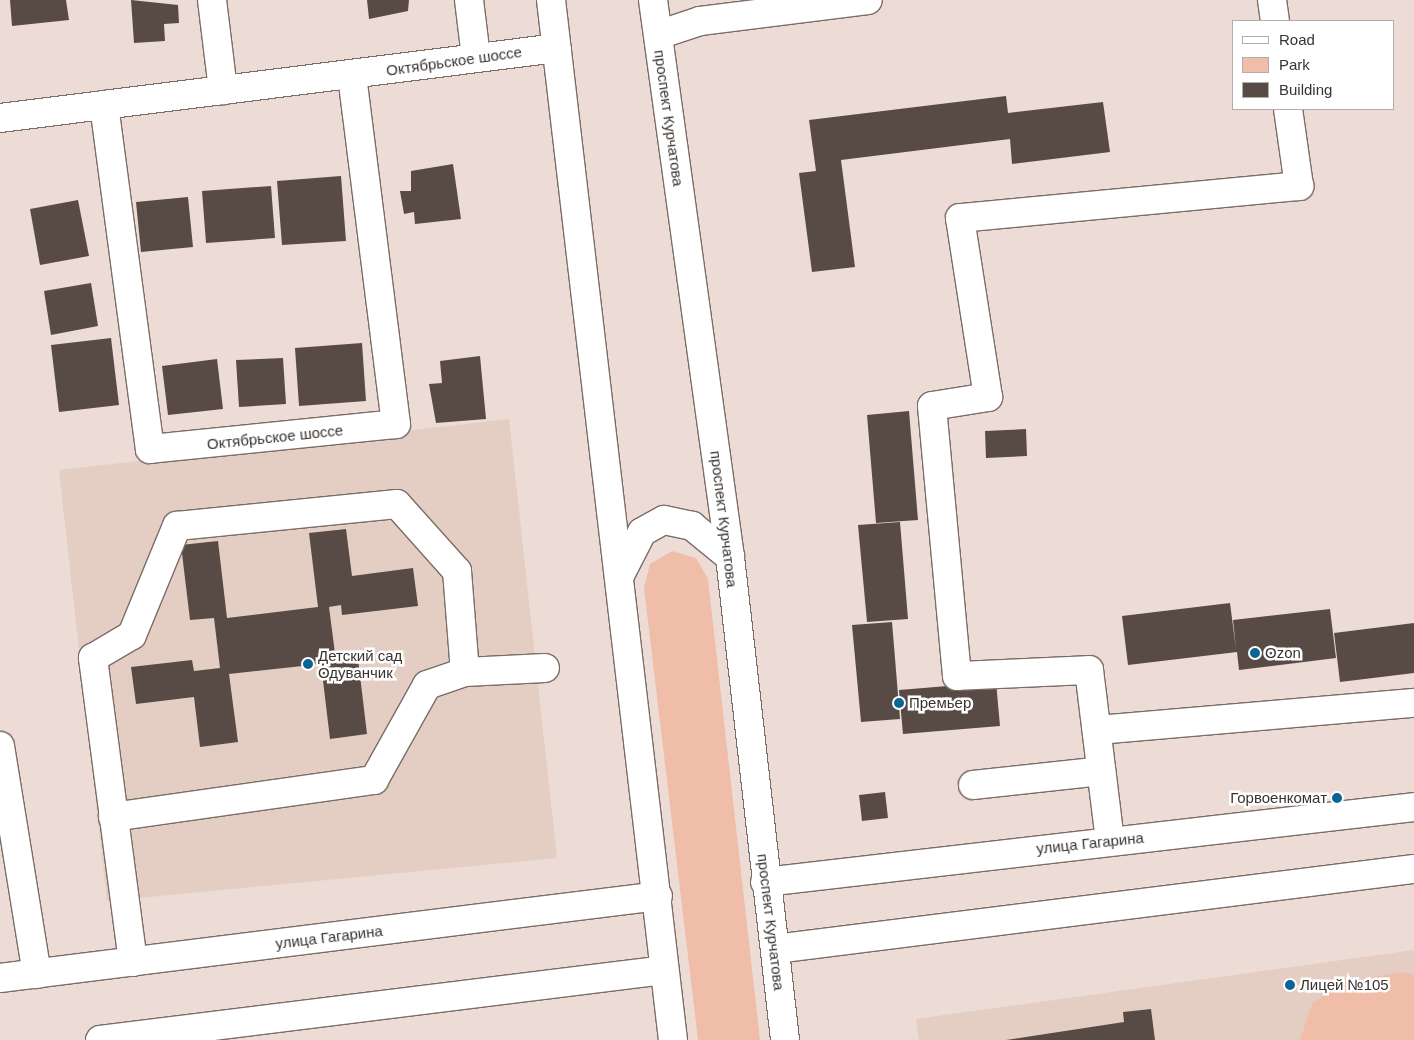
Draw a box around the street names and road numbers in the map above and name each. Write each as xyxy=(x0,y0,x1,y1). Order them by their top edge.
street label: Октябрьское шоссе xyxy=(385,43,523,79)
street label: проспект Курчатова xyxy=(651,49,687,187)
street label: Октябрьское шоссе xyxy=(206,421,344,453)
street label: проспект Курчатова xyxy=(707,450,741,588)
street label: улица Гагарина xyxy=(1035,828,1145,858)
street label: проспект Курчатова xyxy=(754,853,788,991)
street label: улица Гагарина xyxy=(274,921,384,953)

